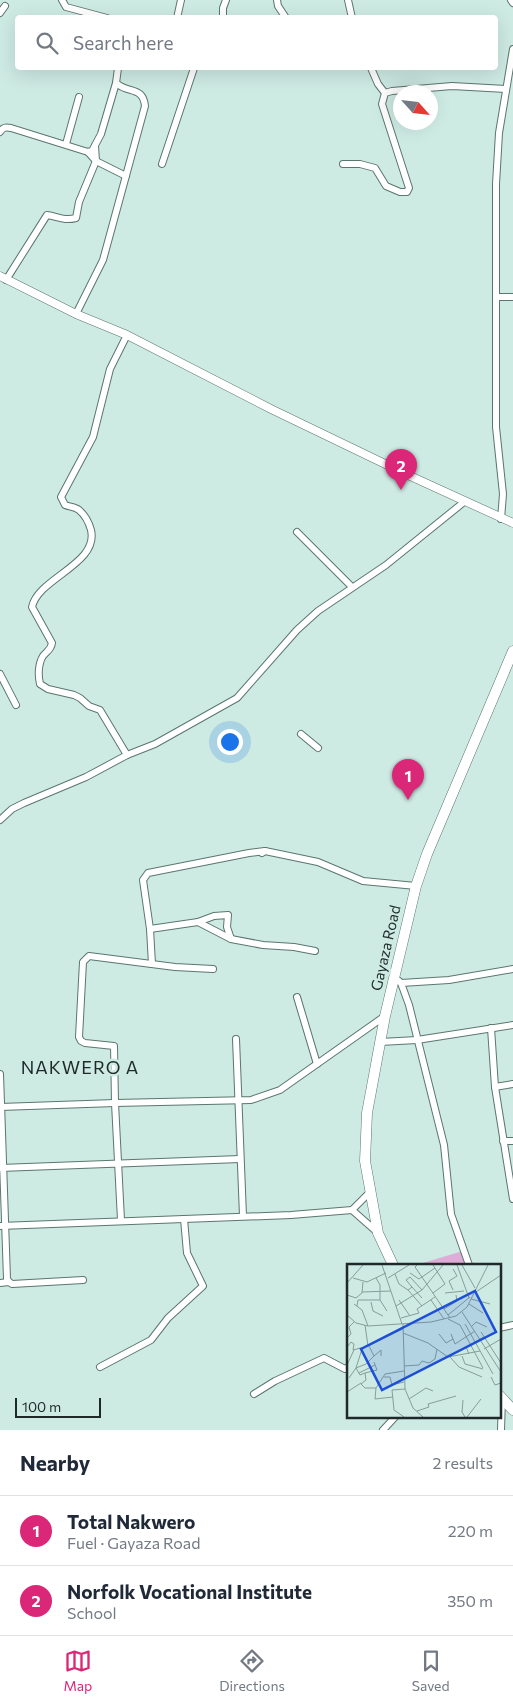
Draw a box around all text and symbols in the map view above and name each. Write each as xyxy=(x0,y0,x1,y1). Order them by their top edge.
search box xyxy=(15,15,498,70)
icon: search xyxy=(33,29,61,57)
text: Search here xyxy=(73,31,173,54)
north arrow xyxy=(393,85,438,130)
pin: 2 xyxy=(385,449,417,490)
your location xyxy=(217,729,243,755)
pin: 1 xyxy=(392,759,424,800)
street label: Gayaza Road xyxy=(366,903,404,992)
district label: NAKWERO A xyxy=(21,1056,139,1078)
inset map xyxy=(347,1264,500,1418)
scale bar xyxy=(15,1395,101,1418)
text: 100 m xyxy=(22,1398,61,1415)
text: Nearby xyxy=(20,1450,90,1475)
text: 2 results xyxy=(432,1453,493,1472)
text: Total Nakwero xyxy=(67,1510,195,1533)
text: 1 xyxy=(32,1521,40,1540)
text: 220 m xyxy=(448,1521,493,1540)
text: Fuel · Gayaza Road xyxy=(67,1533,200,1552)
text: Norfolk Vocational Institute xyxy=(67,1580,312,1603)
text: 2 xyxy=(31,1591,41,1610)
text: 350 m xyxy=(447,1591,493,1610)
text: School xyxy=(67,1603,117,1622)
tab: Map xyxy=(63,1647,92,1694)
tab: Directions xyxy=(219,1647,285,1694)
tab: Saved xyxy=(412,1647,450,1694)

